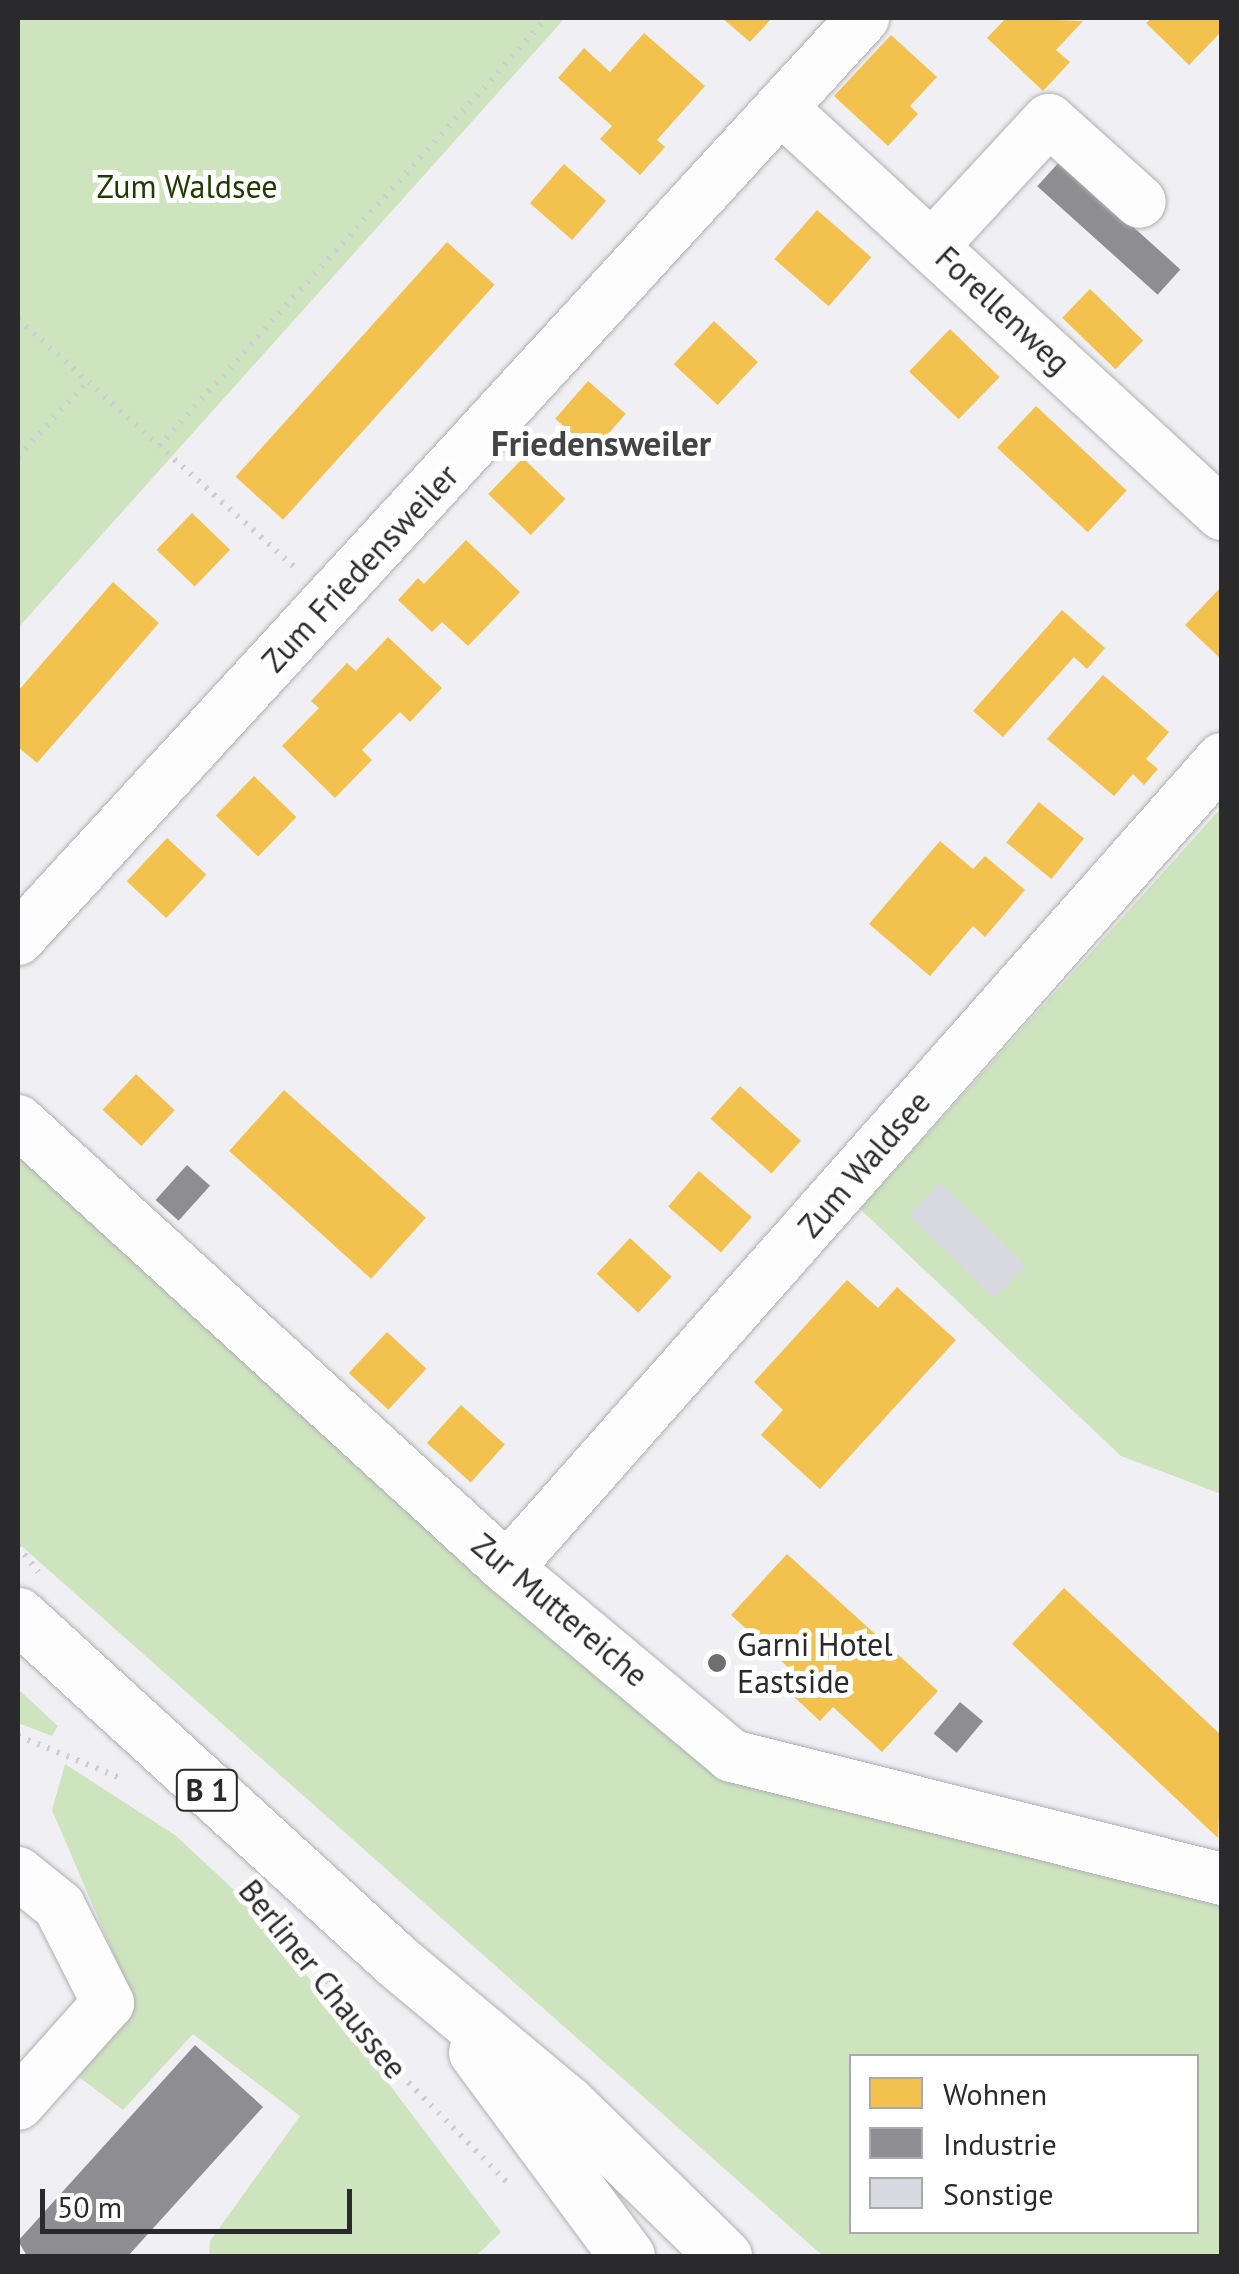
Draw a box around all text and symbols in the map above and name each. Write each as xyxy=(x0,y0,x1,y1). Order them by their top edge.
park label: Zum Waldsee xyxy=(96,167,278,205)
street label: Forellenweg xyxy=(928,238,1078,382)
district label: Friedensweiler xyxy=(491,422,711,464)
street label: Zum Friedensweiler xyxy=(254,456,466,680)
street label: Zum Waldsee xyxy=(790,1083,938,1245)
street label: Zur Muttereiche xyxy=(464,1525,656,1695)
place label: Garni Hotel Eastside xyxy=(737,1626,893,1701)
marker: Garni Hotel Eastside xyxy=(706,1652,728,1674)
road number: B 1 xyxy=(174,1765,240,1815)
street label: Berliner Chaussee xyxy=(231,1872,415,2086)
legend xyxy=(849,2054,1199,2234)
text: Wohnen xyxy=(943,2074,1047,2113)
text: Industrie xyxy=(943,2124,1057,2163)
scale bar xyxy=(45,2169,358,2231)
text: Sonstige xyxy=(943,2174,1054,2213)
text: 50 m xyxy=(57,2187,122,2226)

